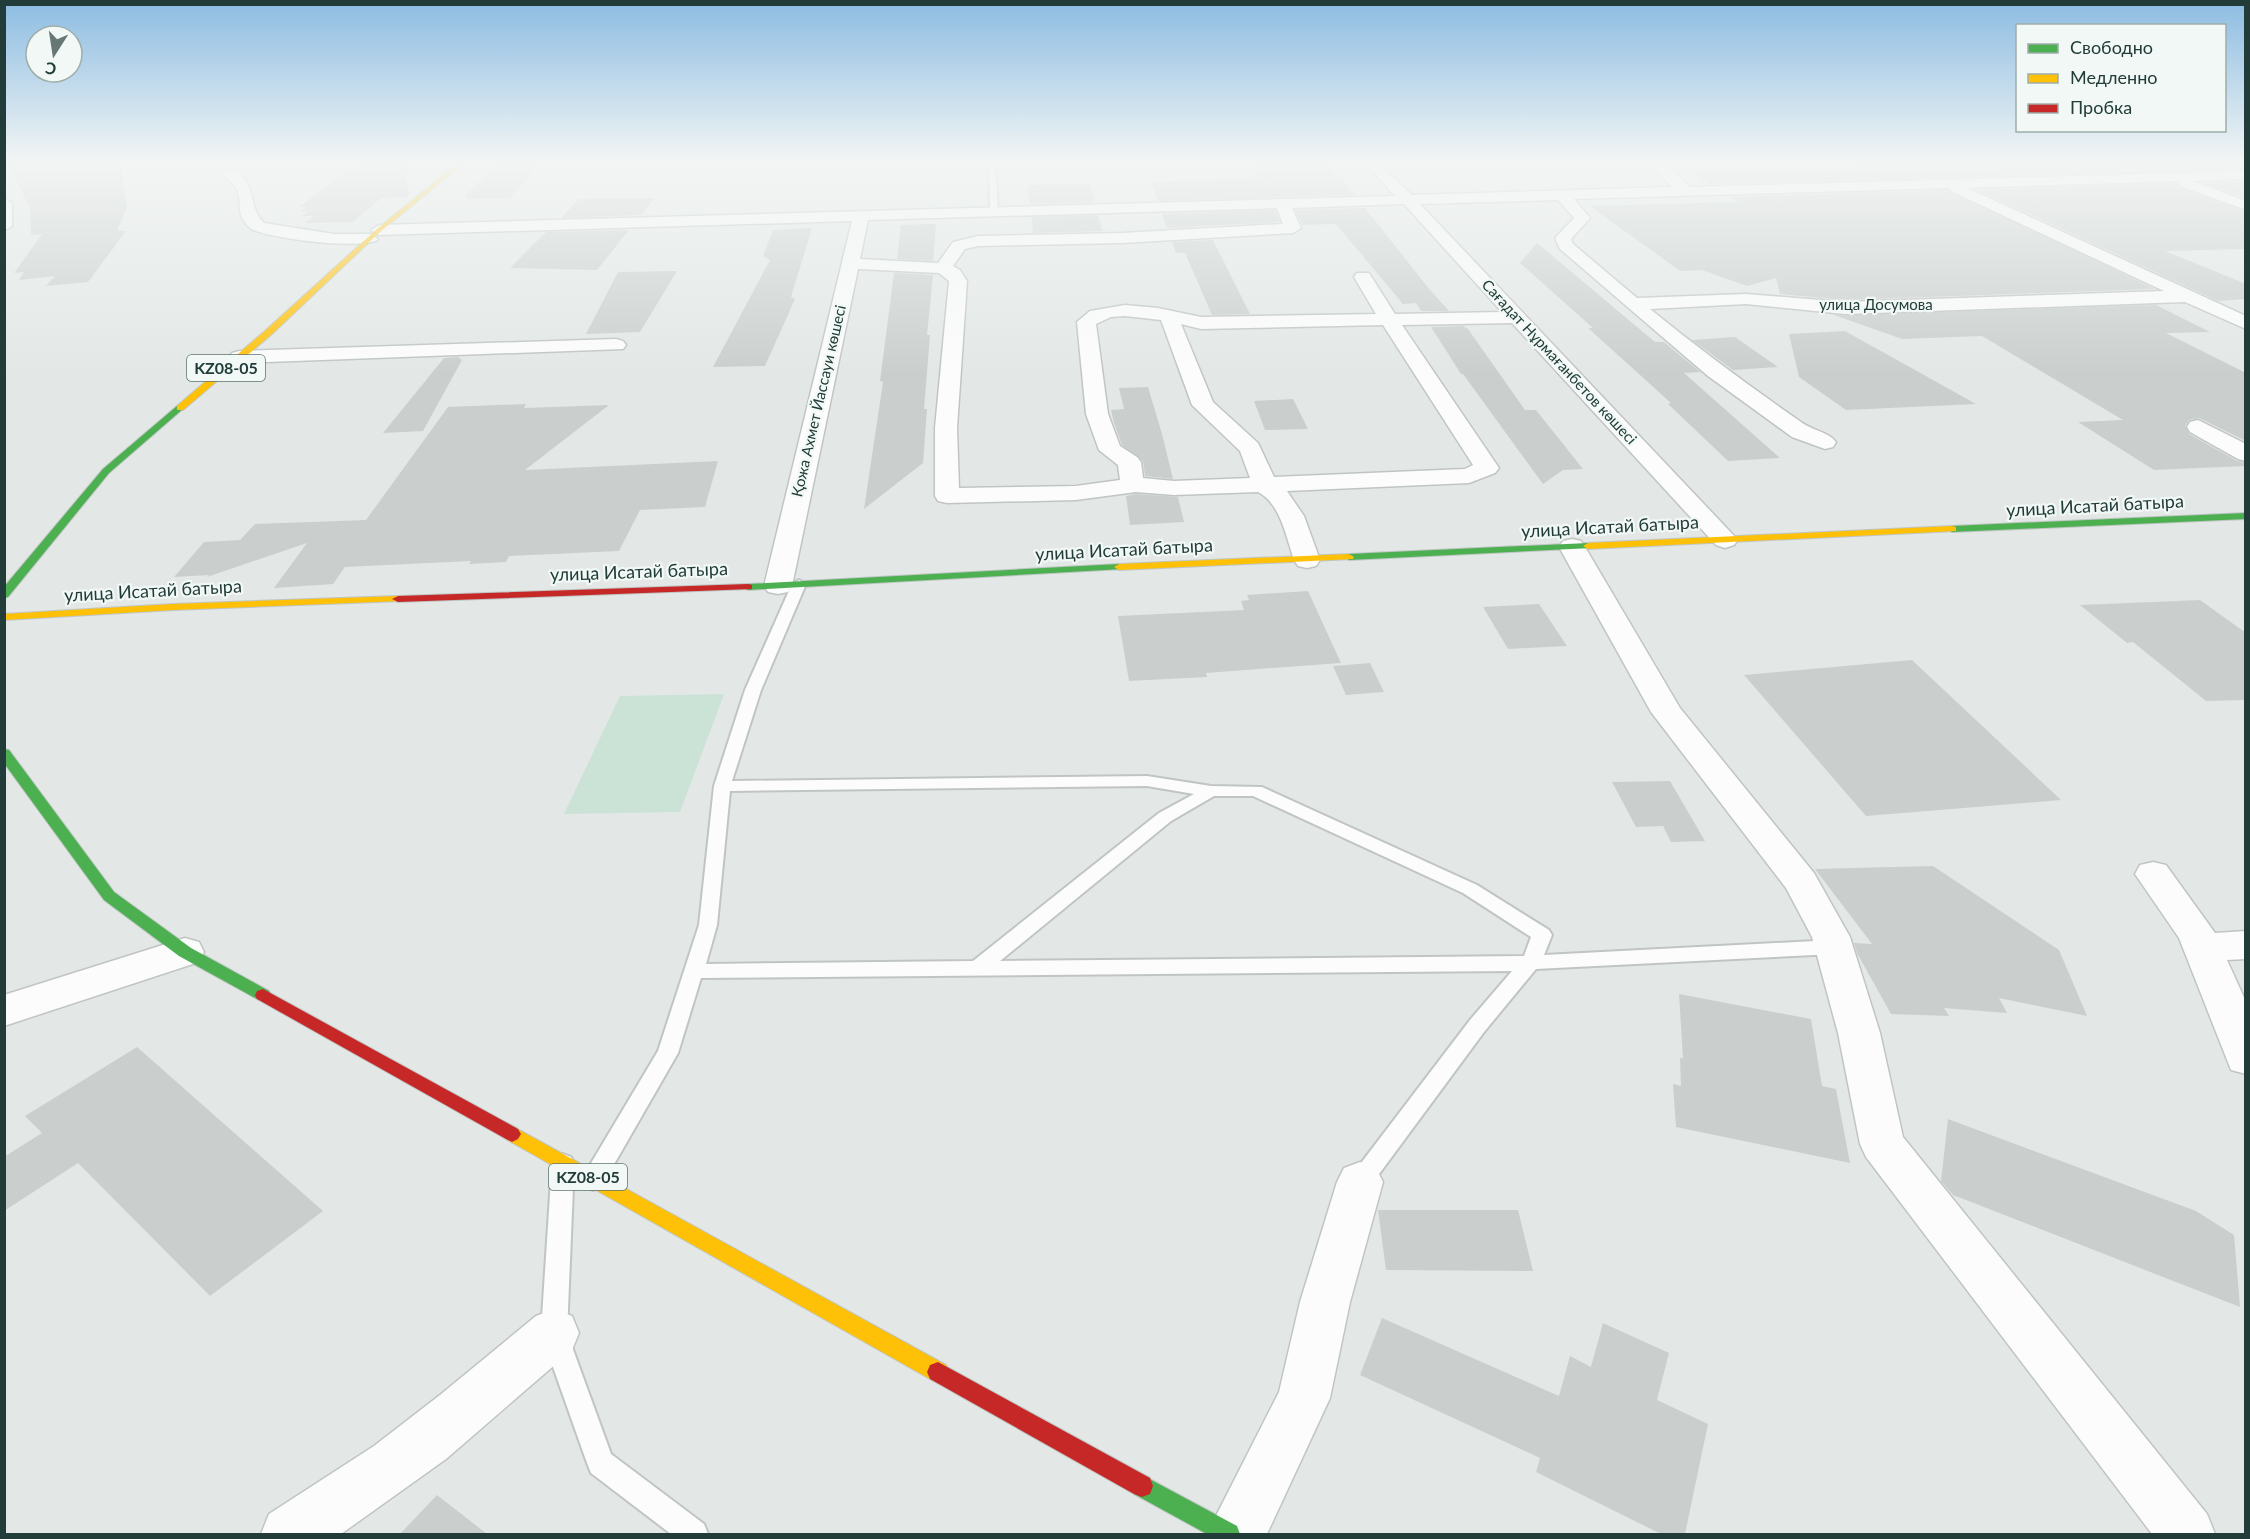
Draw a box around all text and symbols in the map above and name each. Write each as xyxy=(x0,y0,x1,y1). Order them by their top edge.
north arrow xyxy=(24,24,84,84)
legend xyxy=(2016,24,2226,132)
text: Свободно xyxy=(2070,36,2153,58)
text: С xyxy=(43,59,58,80)
text: Медленно xyxy=(2070,66,2158,88)
text: Пробка xyxy=(2070,96,2132,118)
street label: Сағадат Нұрмағанбетов көшесі xyxy=(1479,275,1641,447)
street label: улица Досумова xyxy=(1819,295,1933,313)
street label: Қожа Ахмет Йассауи көшесі xyxy=(787,303,849,498)
road number: KZ08-05 xyxy=(187,355,265,381)
street label: улица Исатай батыра xyxy=(2006,489,2184,521)
street label: улица Исатай батыра xyxy=(1521,510,1699,542)
street label: улица Исатай батыра xyxy=(1035,533,1213,565)
street label: улица Исатай батыра xyxy=(550,557,728,585)
street label: улица Исатай батыра xyxy=(64,574,242,606)
road number: KZ08-05 xyxy=(549,1164,627,1190)

